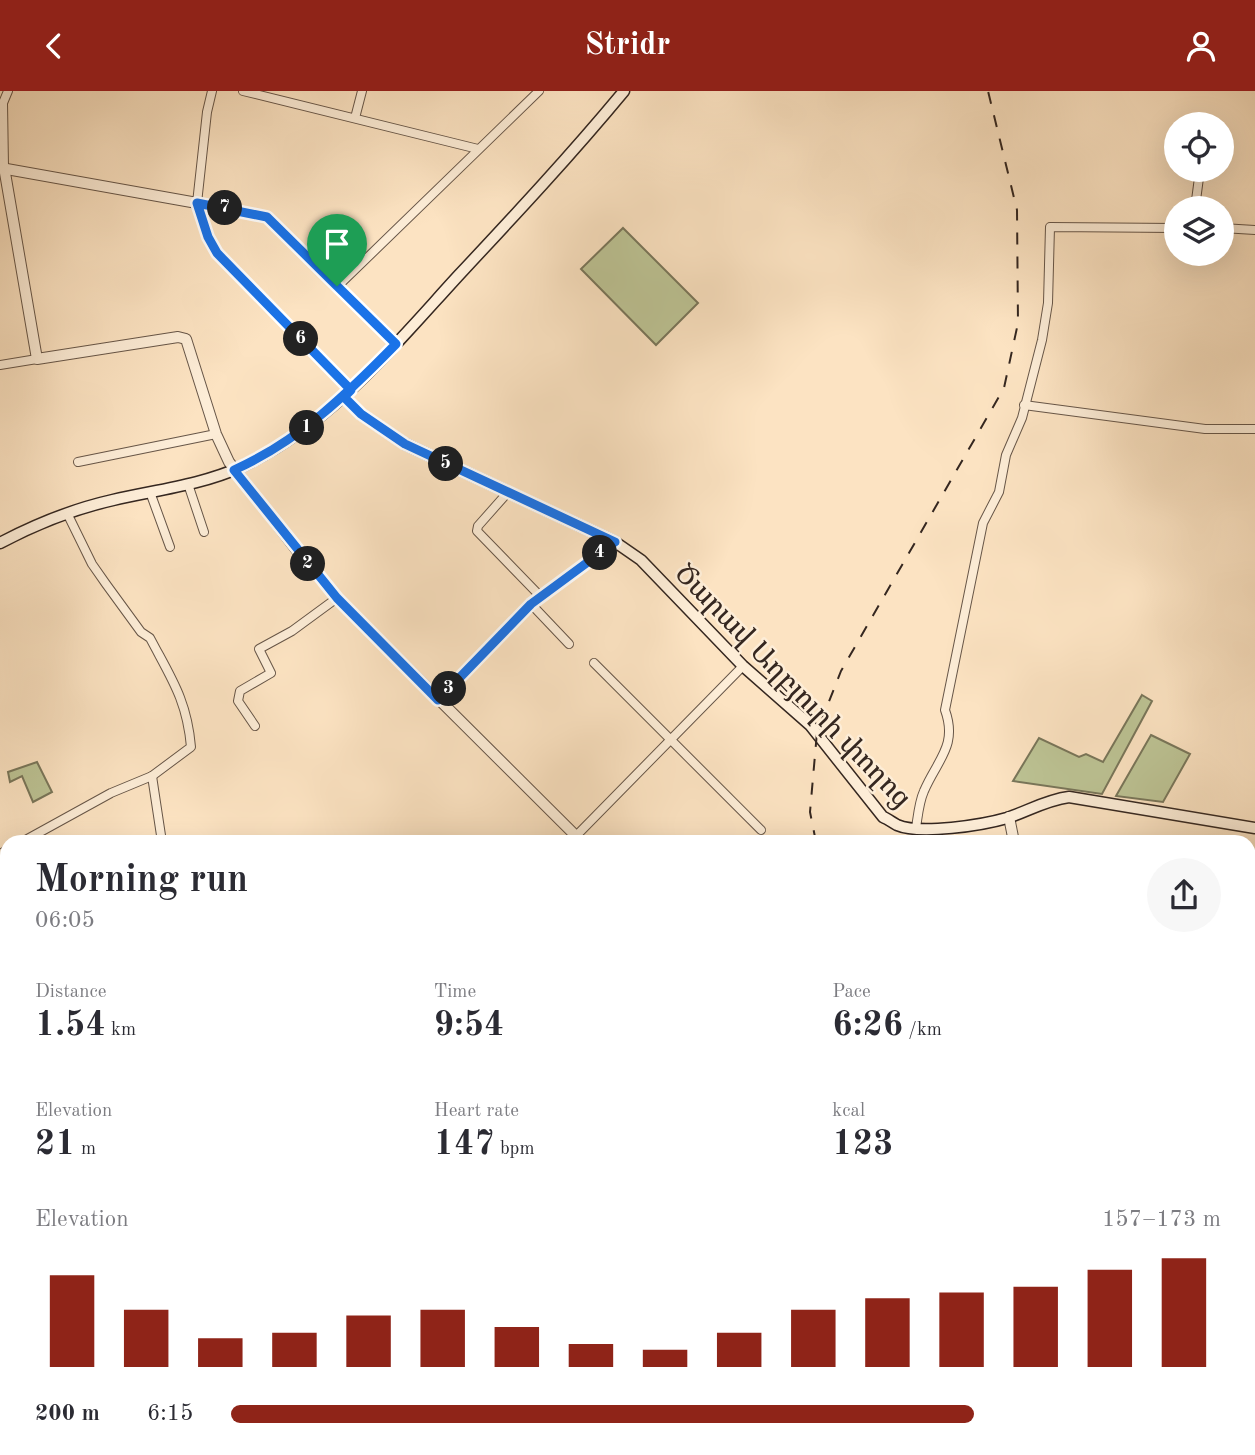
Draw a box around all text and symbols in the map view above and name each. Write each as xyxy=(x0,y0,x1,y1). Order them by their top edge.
icon: back xyxy=(35,27,73,65)
icon: person xyxy=(1182,27,1220,65)
text: Stridr xyxy=(585,30,670,62)
map controls xyxy=(1164,112,1234,266)
button: locate xyxy=(1164,112,1234,182)
pin: 7 xyxy=(208,191,243,225)
button: layers xyxy=(1164,196,1234,266)
text: 7 xyxy=(219,198,230,217)
pin xyxy=(307,214,367,286)
icon: arrive xyxy=(318,225,356,263)
pin: 6 xyxy=(284,321,318,357)
text: 6 xyxy=(295,329,306,348)
pin: 1 xyxy=(290,411,324,445)
text: 1 xyxy=(301,418,312,437)
pin: 5 xyxy=(428,447,464,481)
text: 5 xyxy=(440,454,451,473)
pin: 4 xyxy=(582,535,618,571)
text: 4 xyxy=(594,543,605,562)
pin: 2 xyxy=(290,547,326,581)
text: 2 xyxy=(302,554,313,573)
street label: Ծարավ Աղբյուրի փողոց xyxy=(669,560,915,814)
pin: 3 xyxy=(432,671,466,707)
text: 3 xyxy=(443,679,454,698)
button: share xyxy=(1147,858,1221,932)
text: Morning run xyxy=(35,862,248,900)
text: 06:05 xyxy=(35,909,95,932)
text: Distance xyxy=(35,983,107,1002)
text: Time xyxy=(434,983,476,1002)
text: Pace xyxy=(832,983,871,1002)
text: 1.54 xyxy=(35,1008,106,1043)
text: 9:54 xyxy=(434,1008,504,1043)
text: 6:26 xyxy=(832,1008,903,1043)
text: km xyxy=(106,1021,136,1040)
text: /km xyxy=(903,1021,942,1040)
text: Elevation xyxy=(35,1102,112,1121)
text: Heart rate xyxy=(434,1102,519,1121)
text: kcal xyxy=(832,1102,865,1121)
text: 21 xyxy=(35,1127,76,1162)
text: 147 xyxy=(434,1127,495,1162)
text: 123 xyxy=(832,1127,893,1162)
text: m xyxy=(76,1140,96,1159)
text: bpm xyxy=(495,1140,535,1159)
text: Elevation xyxy=(35,1208,129,1231)
text: 157–173 m xyxy=(1102,1208,1221,1231)
text: 200 m xyxy=(35,1402,100,1425)
text: 6:15 xyxy=(147,1402,193,1425)

